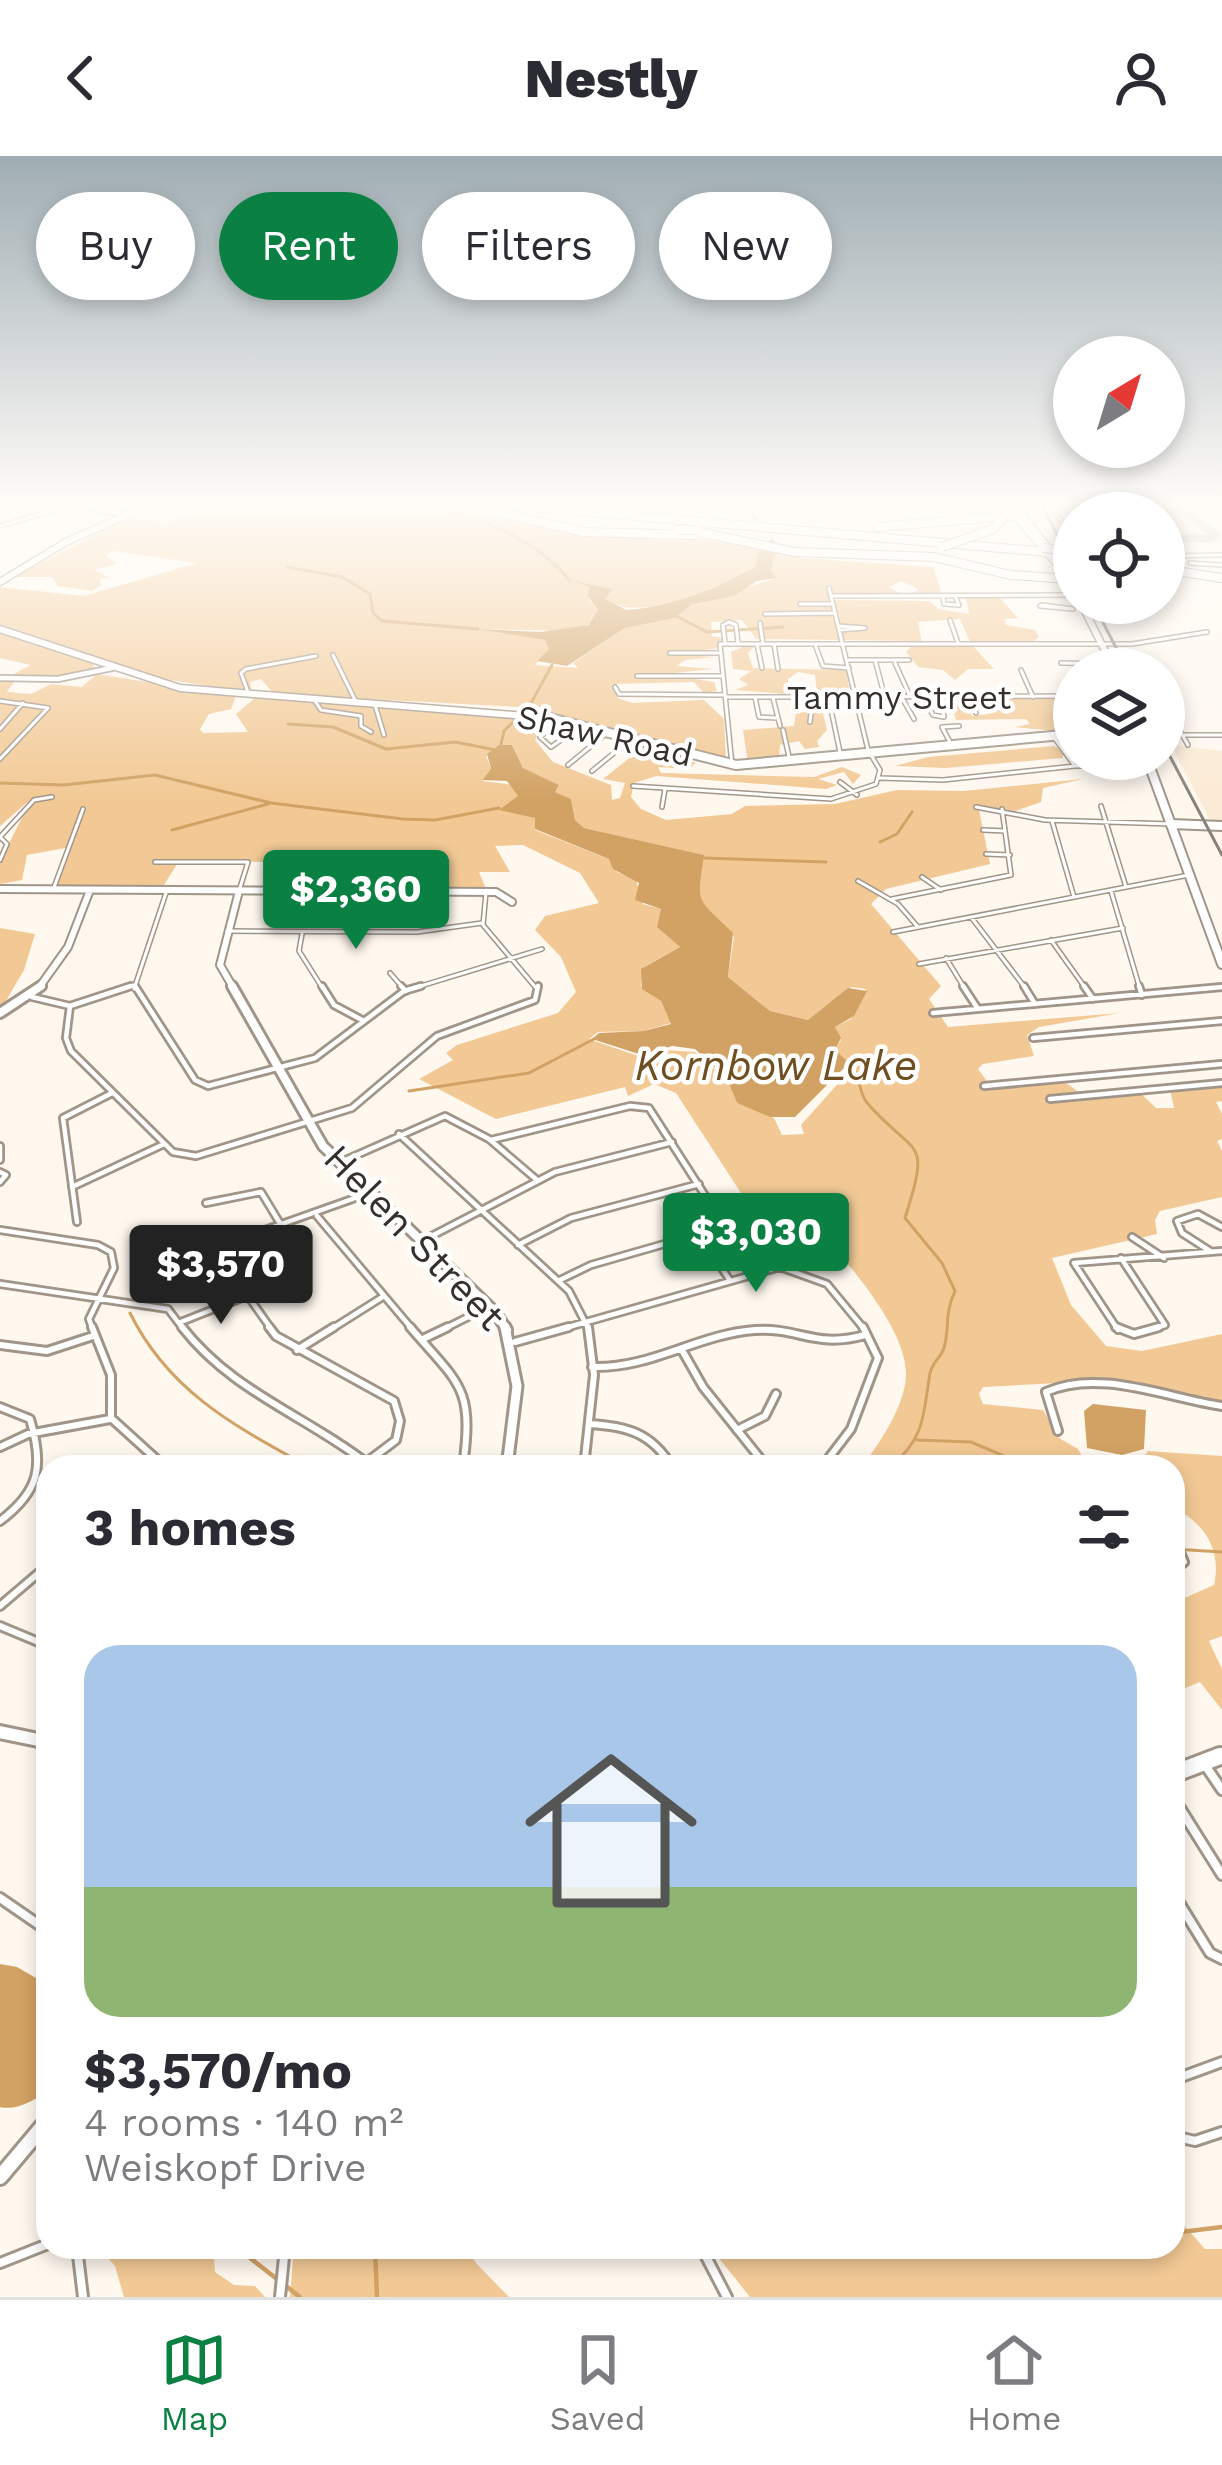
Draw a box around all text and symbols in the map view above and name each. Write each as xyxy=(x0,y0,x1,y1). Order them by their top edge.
icon: back xyxy=(48,45,114,111)
icon: person xyxy=(1108,45,1174,111)
text: Nestly xyxy=(525,47,697,110)
chip: Buy xyxy=(36,192,195,300)
chip: Rent xyxy=(219,192,398,300)
chip: Filters xyxy=(422,192,635,300)
chip: New xyxy=(659,192,832,300)
north arrow xyxy=(1053,336,1185,468)
map controls xyxy=(1053,336,1185,780)
button: locate xyxy=(1053,492,1185,624)
button: layers xyxy=(1053,648,1185,780)
street label: Tammy Street xyxy=(787,678,1011,717)
street label: Shaw Road xyxy=(514,696,696,775)
pin: $2,360 xyxy=(258,850,454,952)
text: $2,360 xyxy=(290,866,422,911)
water label: Kornbow Lake xyxy=(634,1041,918,1090)
street label: Helen Street xyxy=(315,1135,514,1339)
pin: $3,030 xyxy=(658,1193,854,1295)
text: $3,030 xyxy=(690,1209,822,1254)
pin: $3,570 xyxy=(123,1225,319,1327)
text: $3,570 xyxy=(157,1241,285,1286)
icon: filters xyxy=(1071,1494,1137,1560)
text: 3 homes xyxy=(84,1498,296,1557)
icon: home xyxy=(503,1723,719,1939)
text: $3,570/mo xyxy=(84,2041,352,2100)
text: 4 rooms · 140 m² xyxy=(84,2100,404,2145)
text: Weiskopf Drive xyxy=(84,2145,367,2190)
tab: Map xyxy=(161,2327,228,2438)
tab: Saved xyxy=(550,2327,645,2438)
tab: Home xyxy=(967,2327,1061,2438)

